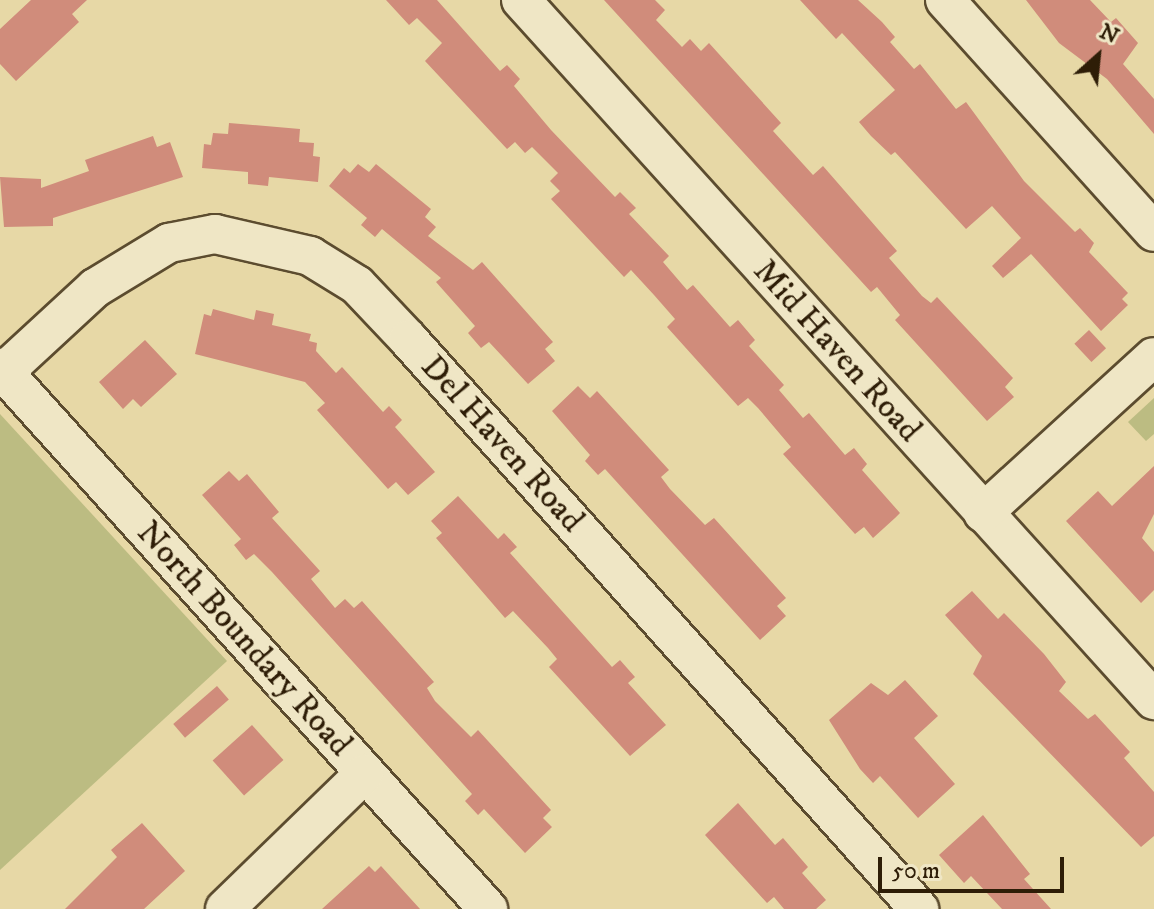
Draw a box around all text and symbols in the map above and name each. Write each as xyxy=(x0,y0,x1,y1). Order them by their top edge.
north arrow xyxy=(1058,16,1138,96)
text: N xyxy=(1095,18,1123,50)
street label: Mid Haven Road xyxy=(744,251,930,451)
street label: Del Haven Road xyxy=(412,347,592,541)
street label: North Boundary Road xyxy=(128,513,360,765)
scale bar xyxy=(882,841,1068,891)
text: 50 m xyxy=(892,856,940,886)

